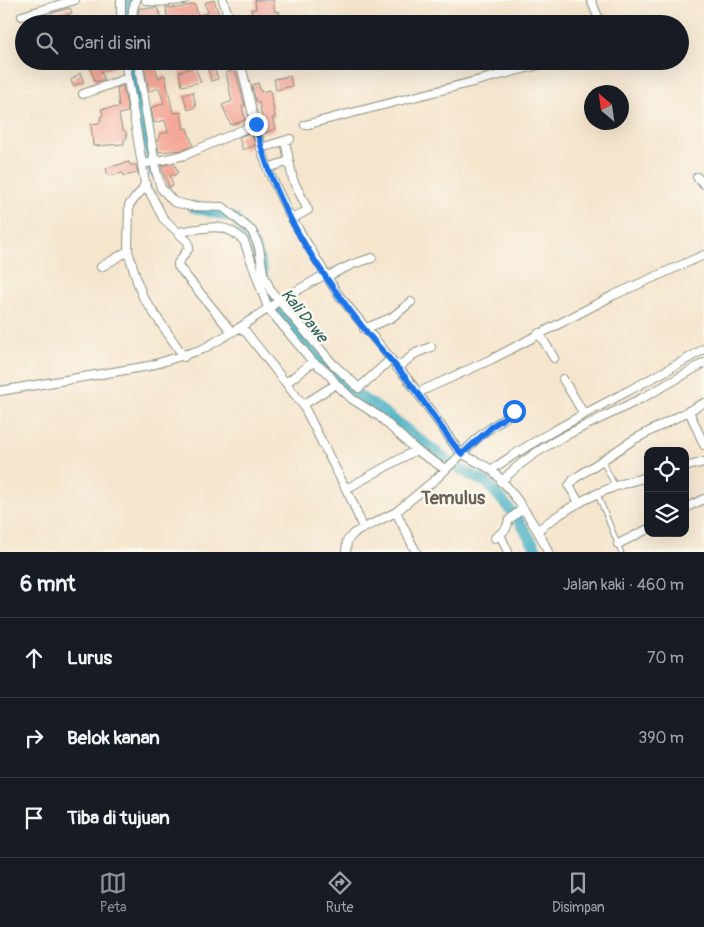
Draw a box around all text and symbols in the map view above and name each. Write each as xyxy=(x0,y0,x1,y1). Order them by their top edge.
search box xyxy=(15,15,689,70)
icon: search xyxy=(33,29,61,57)
text: Cari di sini xyxy=(73,31,150,55)
north arrow xyxy=(584,85,629,130)
route end xyxy=(245,113,268,136)
water label: Kali Dawe xyxy=(277,285,333,348)
route start xyxy=(503,400,526,423)
map controls xyxy=(644,447,689,537)
button: locate xyxy=(644,447,689,492)
district label: Temulus xyxy=(420,487,486,510)
button: layers xyxy=(644,492,689,537)
text: 6 mnt xyxy=(20,571,76,598)
text: Jalan kaki · 460 m xyxy=(563,575,684,595)
icon: ahead xyxy=(20,644,48,672)
text: Lurus xyxy=(67,646,112,670)
text: 70 m xyxy=(647,648,684,668)
icon: right xyxy=(20,724,48,752)
text: Belok kanan xyxy=(67,726,160,750)
text: 390 m xyxy=(638,728,684,748)
icon: arrive xyxy=(20,804,48,832)
text: Tiba di tujuan xyxy=(67,806,170,830)
tab: Peta xyxy=(99,869,127,916)
tab: Rute xyxy=(326,869,354,916)
tab: Disimpan xyxy=(552,869,605,916)

